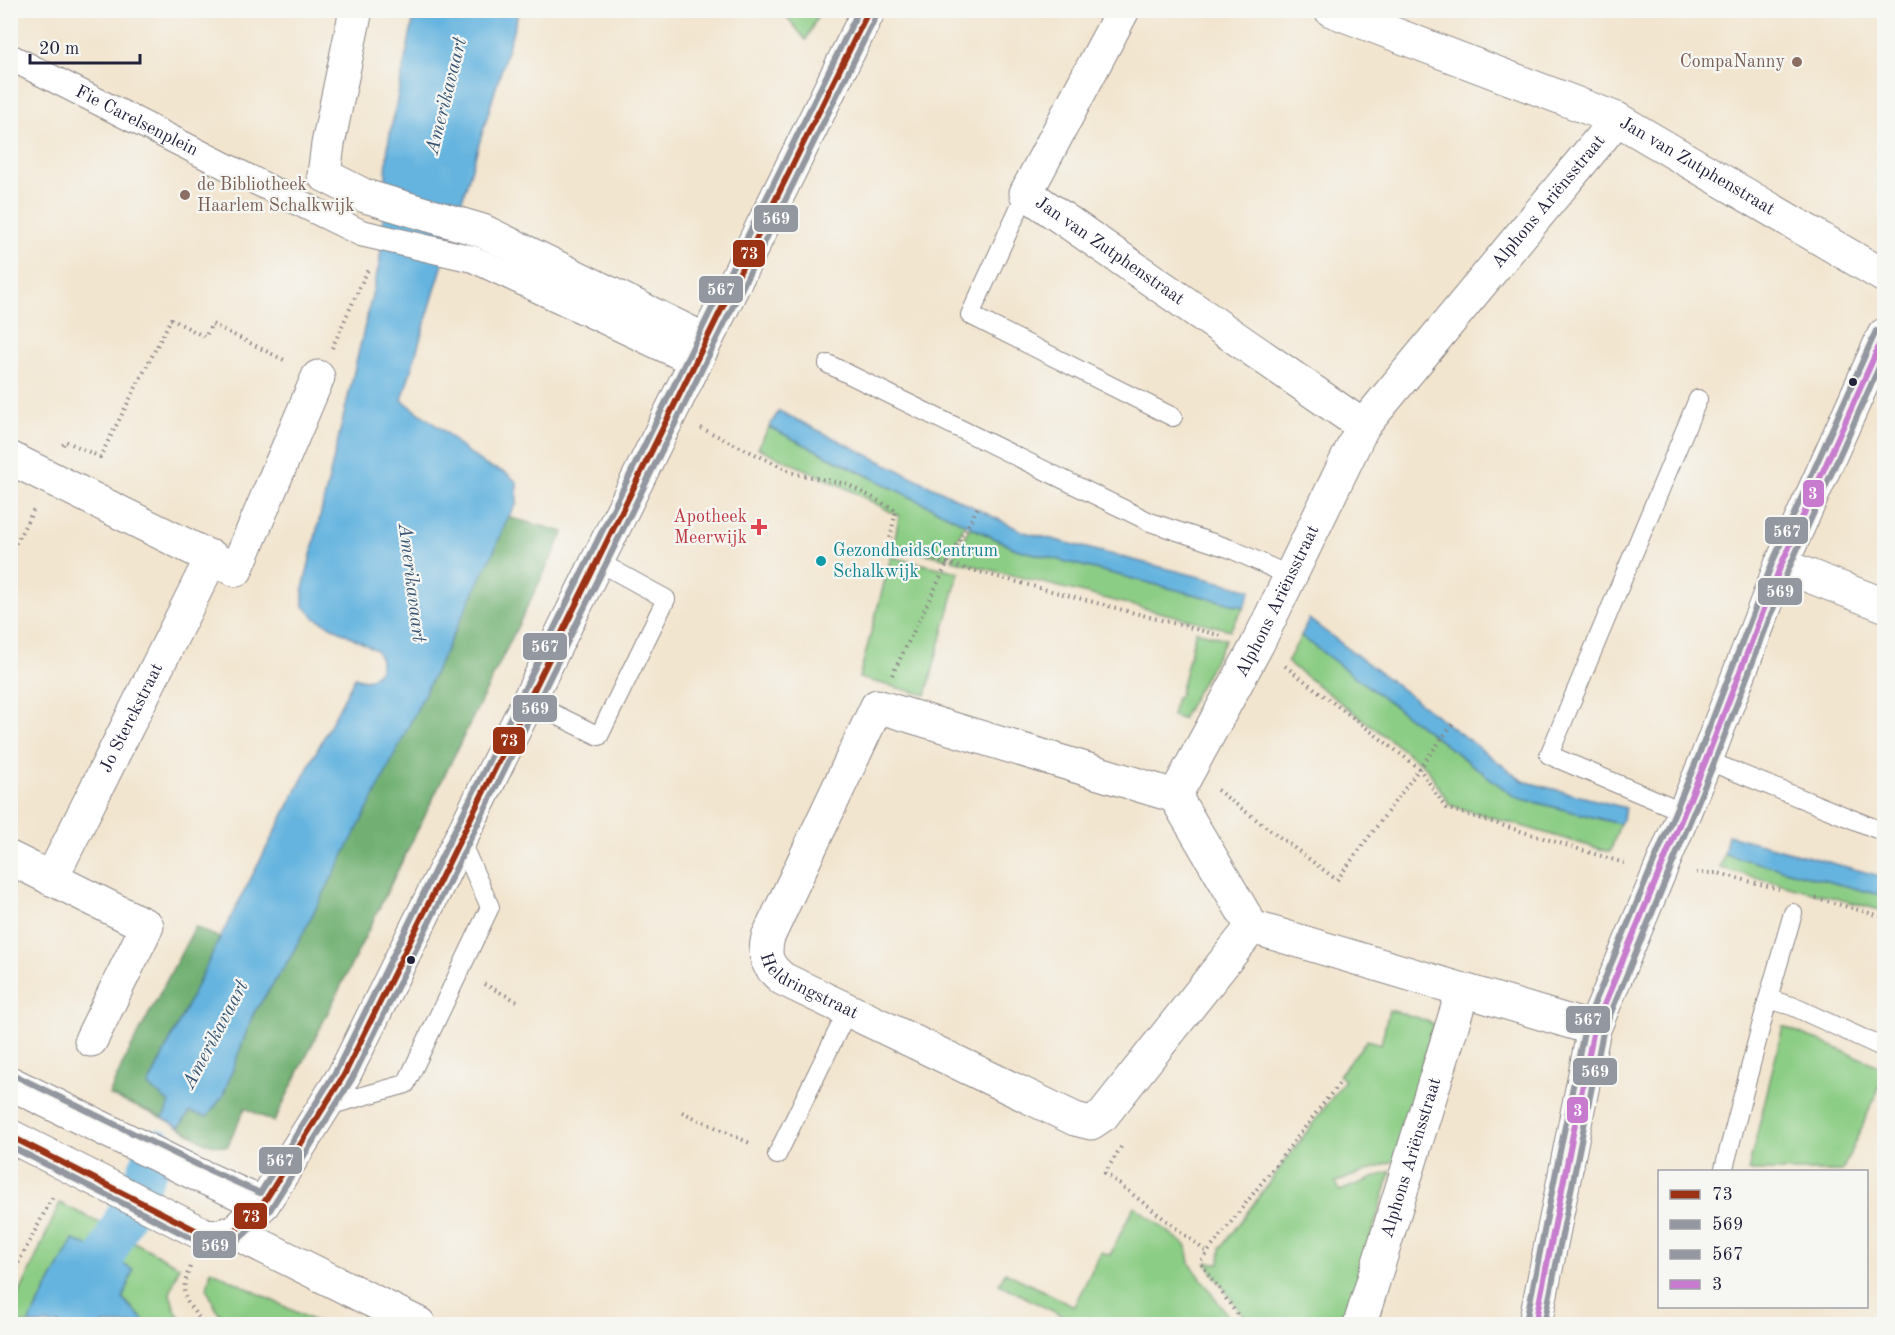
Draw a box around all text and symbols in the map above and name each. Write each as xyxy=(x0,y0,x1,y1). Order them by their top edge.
scale bar xyxy=(30,27,140,65)
water label: Amerikavaart xyxy=(423,35,471,158)
text: 20 m xyxy=(39,40,79,58)
place label: CompaNanny xyxy=(1680,53,1785,71)
marker: CompaNanny xyxy=(1790,55,1804,69)
street label: Fie Carelsenplein xyxy=(73,83,201,160)
street label: Jan van Zutphenstraat xyxy=(1616,114,1778,219)
street label: Alphons Ariënsstraat xyxy=(1488,132,1609,272)
place label: de Bibliotheek Haarlem Schalkwijk xyxy=(197,176,355,215)
marker: de Bibliotheek Haarlem Schalkwijk xyxy=(178,188,192,202)
street label: Jan van Zutphenstraat xyxy=(1032,193,1188,309)
line badge: 569 xyxy=(753,204,799,233)
text: 569 xyxy=(762,212,790,228)
line badge: 73 xyxy=(732,239,766,268)
text: 73 xyxy=(740,247,758,263)
line badge: 567 xyxy=(698,275,744,304)
text: 567 xyxy=(707,283,735,299)
unlabelled marker xyxy=(1847,376,1859,388)
line badge: 3 xyxy=(1802,479,1825,508)
text: 3 xyxy=(1808,487,1818,503)
place label: Apotheek Meerwijk xyxy=(673,508,747,547)
line badge: 567 xyxy=(1764,516,1809,545)
marker: Apotheek Meerwijk xyxy=(752,520,766,534)
water label: Amerikavaart xyxy=(394,521,428,644)
street label: Alphons Ariënsstraat xyxy=(1232,523,1322,680)
text: 567 xyxy=(1773,525,1801,541)
place label: GezondheidsCentrum Schalkwijk xyxy=(833,542,998,581)
marker: GezondheidsCentrum Schalkwijk xyxy=(814,554,828,568)
line badge: 569 xyxy=(1757,577,1803,606)
text: 569 xyxy=(1766,585,1794,601)
line badge: 567 xyxy=(522,632,568,661)
text: 567 xyxy=(531,640,559,656)
street label: Jo Sterckstraat xyxy=(97,660,166,776)
line badge: 569 xyxy=(512,694,558,723)
text: 569 xyxy=(521,702,549,718)
line badge: 73 xyxy=(492,726,526,755)
text: 73 xyxy=(500,734,518,750)
street label: Heldringstraat xyxy=(757,950,861,1023)
unlabelled marker xyxy=(405,954,417,966)
water label: Amerikavaart xyxy=(179,977,253,1094)
line badge: 567 xyxy=(1565,1005,1611,1034)
text: 567 xyxy=(1574,1013,1602,1029)
line badge: 569 xyxy=(1572,1057,1618,1086)
text: 569 xyxy=(1581,1065,1609,1081)
street label: Alphons Ariënsstraat xyxy=(1378,1075,1444,1240)
line badge: 3 xyxy=(1566,1096,1589,1124)
text: 3 xyxy=(1573,1104,1583,1120)
line badge: 567 xyxy=(258,1146,303,1175)
text: 567 xyxy=(266,1154,294,1170)
legend xyxy=(1658,1170,1868,1308)
text: 73 xyxy=(1712,1186,1733,1204)
line badge: 73 xyxy=(233,1202,268,1230)
text: 73 xyxy=(242,1210,260,1226)
text: 569 xyxy=(1712,1216,1743,1234)
line badge: 569 xyxy=(192,1230,237,1259)
text: 569 xyxy=(201,1239,229,1255)
text: 567 xyxy=(1712,1246,1743,1264)
text: 3 xyxy=(1712,1276,1722,1294)

